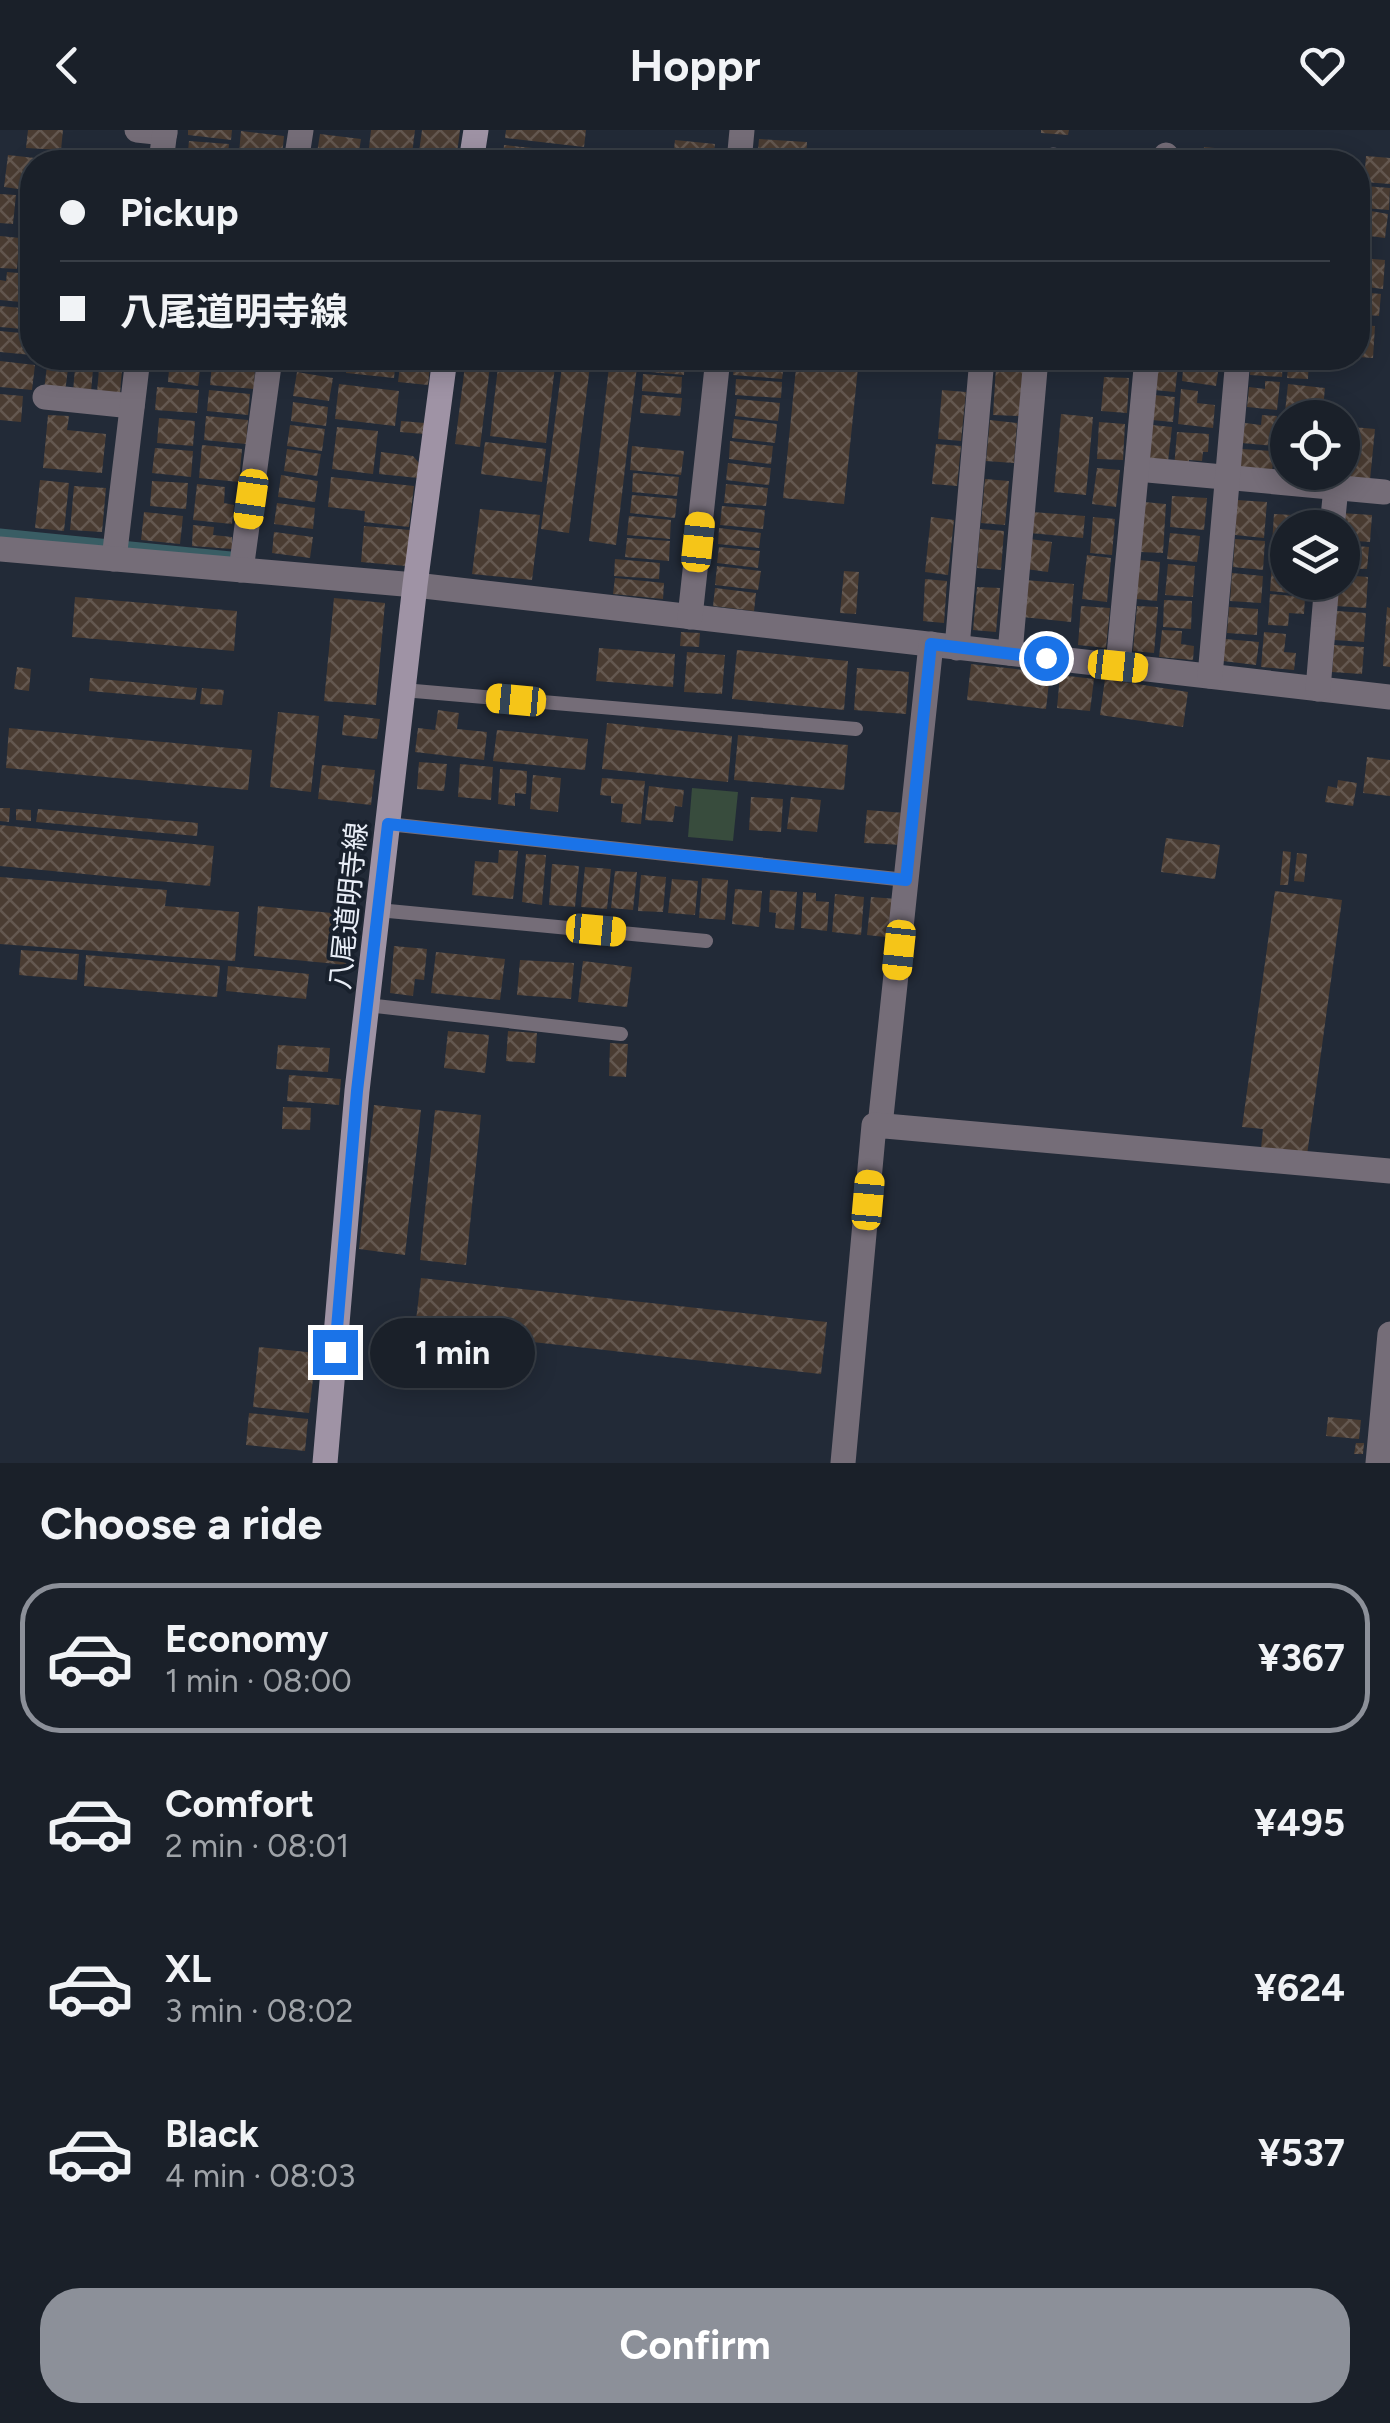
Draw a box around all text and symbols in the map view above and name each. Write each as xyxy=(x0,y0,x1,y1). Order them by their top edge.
icon: back xyxy=(40,38,95,93)
text: Hoppr xyxy=(629,38,761,92)
icon: heart xyxy=(1295,38,1350,93)
text: Pickup xyxy=(120,190,238,236)
text: 八尾道明寺線 xyxy=(120,289,348,335)
map controls xyxy=(1270,400,1360,600)
button: locate xyxy=(1270,400,1360,490)
car xyxy=(232,467,270,531)
button: layers xyxy=(1270,510,1360,600)
car xyxy=(680,511,716,573)
route start xyxy=(1024,636,1069,681)
car xyxy=(1087,648,1149,684)
car xyxy=(485,682,547,718)
street label: 八尾道明寺線 xyxy=(322,821,374,991)
car xyxy=(565,912,627,948)
car xyxy=(881,919,917,981)
car xyxy=(850,1169,886,1231)
callout: 1 min xyxy=(370,1317,535,1387)
route end xyxy=(313,1330,358,1375)
text: 1 min xyxy=(415,1334,490,1372)
text: Choose a ride xyxy=(40,1496,322,1550)
icon: car xyxy=(45,1613,135,1703)
text: Economy xyxy=(165,1616,328,1662)
text: ¥367 xyxy=(1258,1635,1345,1681)
text: 1 min · 08:00 xyxy=(165,1662,352,1700)
icon: car xyxy=(45,1778,135,1868)
text: Comfort xyxy=(165,1781,314,1827)
text: ¥495 xyxy=(1254,1800,1345,1846)
text: 2 min · 08:01 xyxy=(165,1827,349,1865)
icon: car xyxy=(45,1943,135,2033)
text: XL xyxy=(165,1946,211,1992)
text: ¥624 xyxy=(1254,1965,1345,2011)
text: 3 min · 08:02 xyxy=(165,1992,353,2030)
icon: car xyxy=(45,2108,135,2198)
text: Black xyxy=(165,2111,259,2157)
text: ¥537 xyxy=(1258,2130,1345,2176)
text: 4 min · 08:03 xyxy=(165,2157,355,2195)
button: Confirm xyxy=(40,2288,1350,2403)

